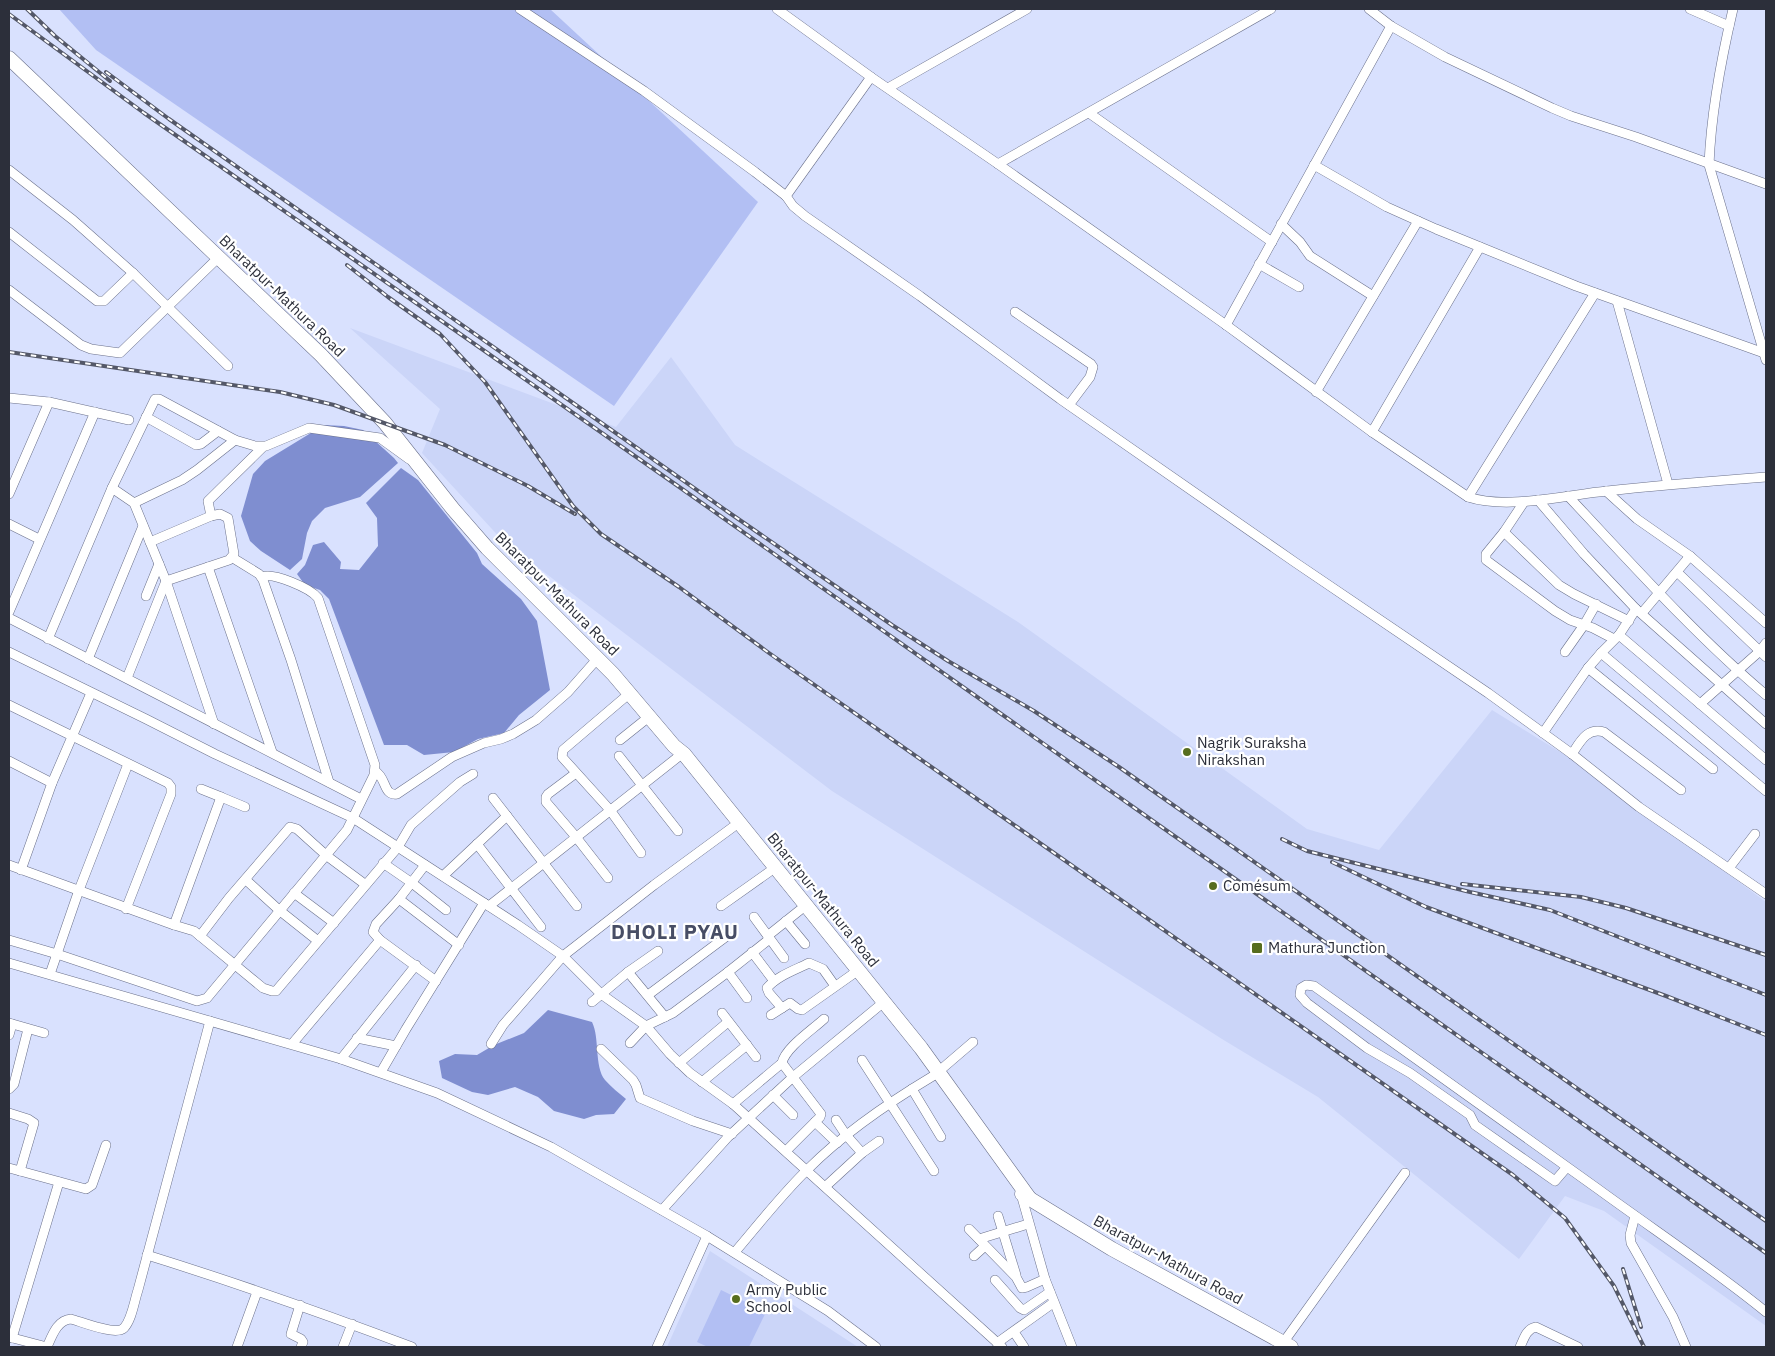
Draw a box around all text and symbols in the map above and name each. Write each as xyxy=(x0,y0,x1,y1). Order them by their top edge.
street label: Bharatpur-Mathura Road xyxy=(216,231,349,361)
street label: Bharatpur-Mathura Road xyxy=(491,528,623,660)
place label: Nagrik Suraksha Nirakshan xyxy=(1197,733,1307,769)
marker: Nagrik Suraksha Nirakshan xyxy=(1181,746,1193,758)
street label: Bharatpur-Mathura Road xyxy=(763,829,883,971)
place label: Comésum xyxy=(1223,876,1291,895)
marker: Comésum xyxy=(1207,880,1219,892)
district label: DHOLI PYAU xyxy=(611,918,739,945)
place label: Mathura Junction xyxy=(1268,938,1386,957)
marker: Mathura Junction xyxy=(1250,941,1264,955)
street label: Bharatpur-Mathura Road xyxy=(1090,1211,1246,1308)
place label: Army Public School xyxy=(746,1280,827,1316)
marker: Army Public School xyxy=(730,1293,742,1305)

